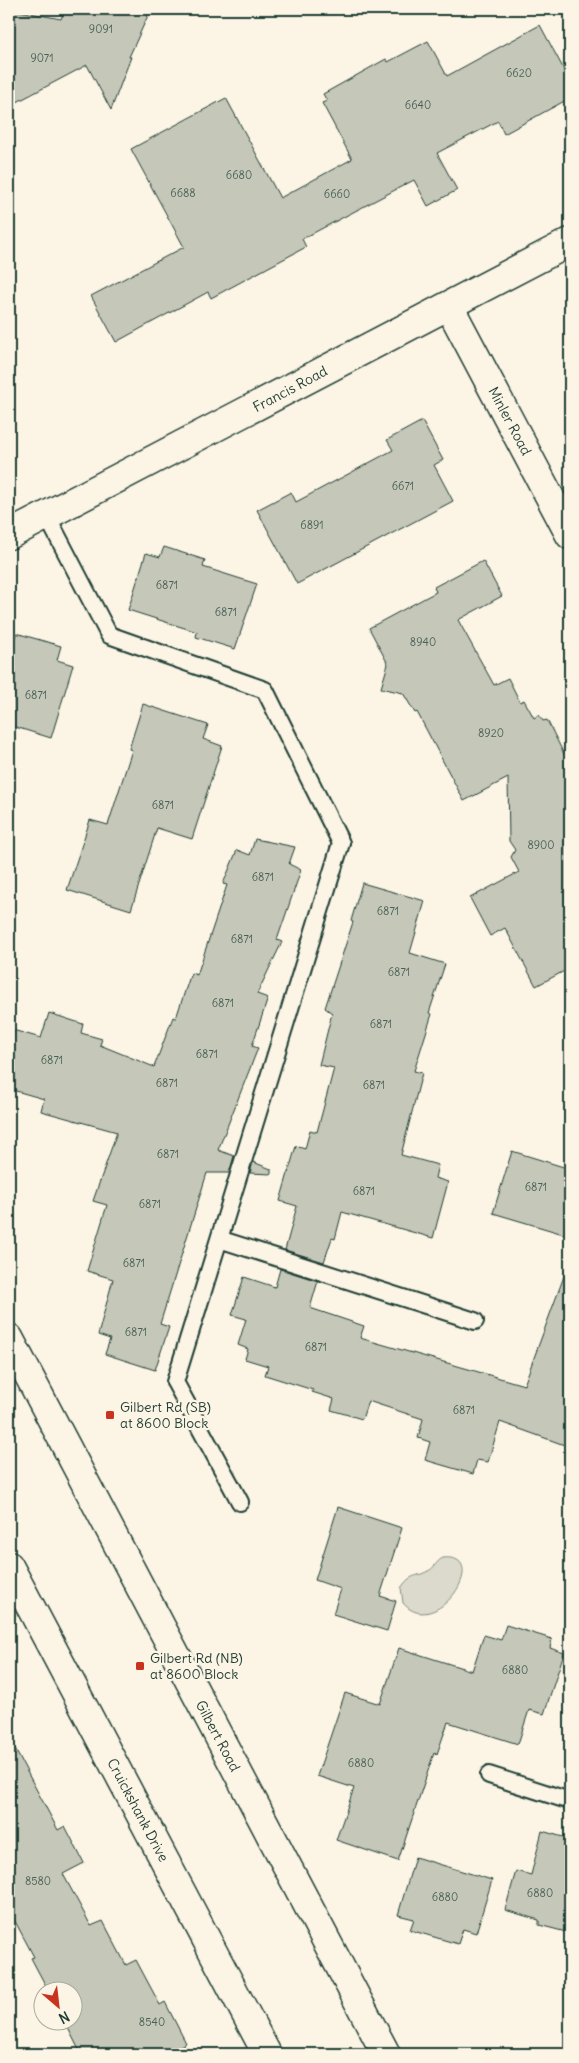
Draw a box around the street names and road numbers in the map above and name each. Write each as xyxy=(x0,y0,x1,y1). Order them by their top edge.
street label: Francis Road xyxy=(250,362,330,416)
street label: Minler Road xyxy=(484,384,536,458)
street label: Gilbert Road xyxy=(192,1697,244,1775)
street label: Cruickshank Drive xyxy=(103,1755,173,1865)

